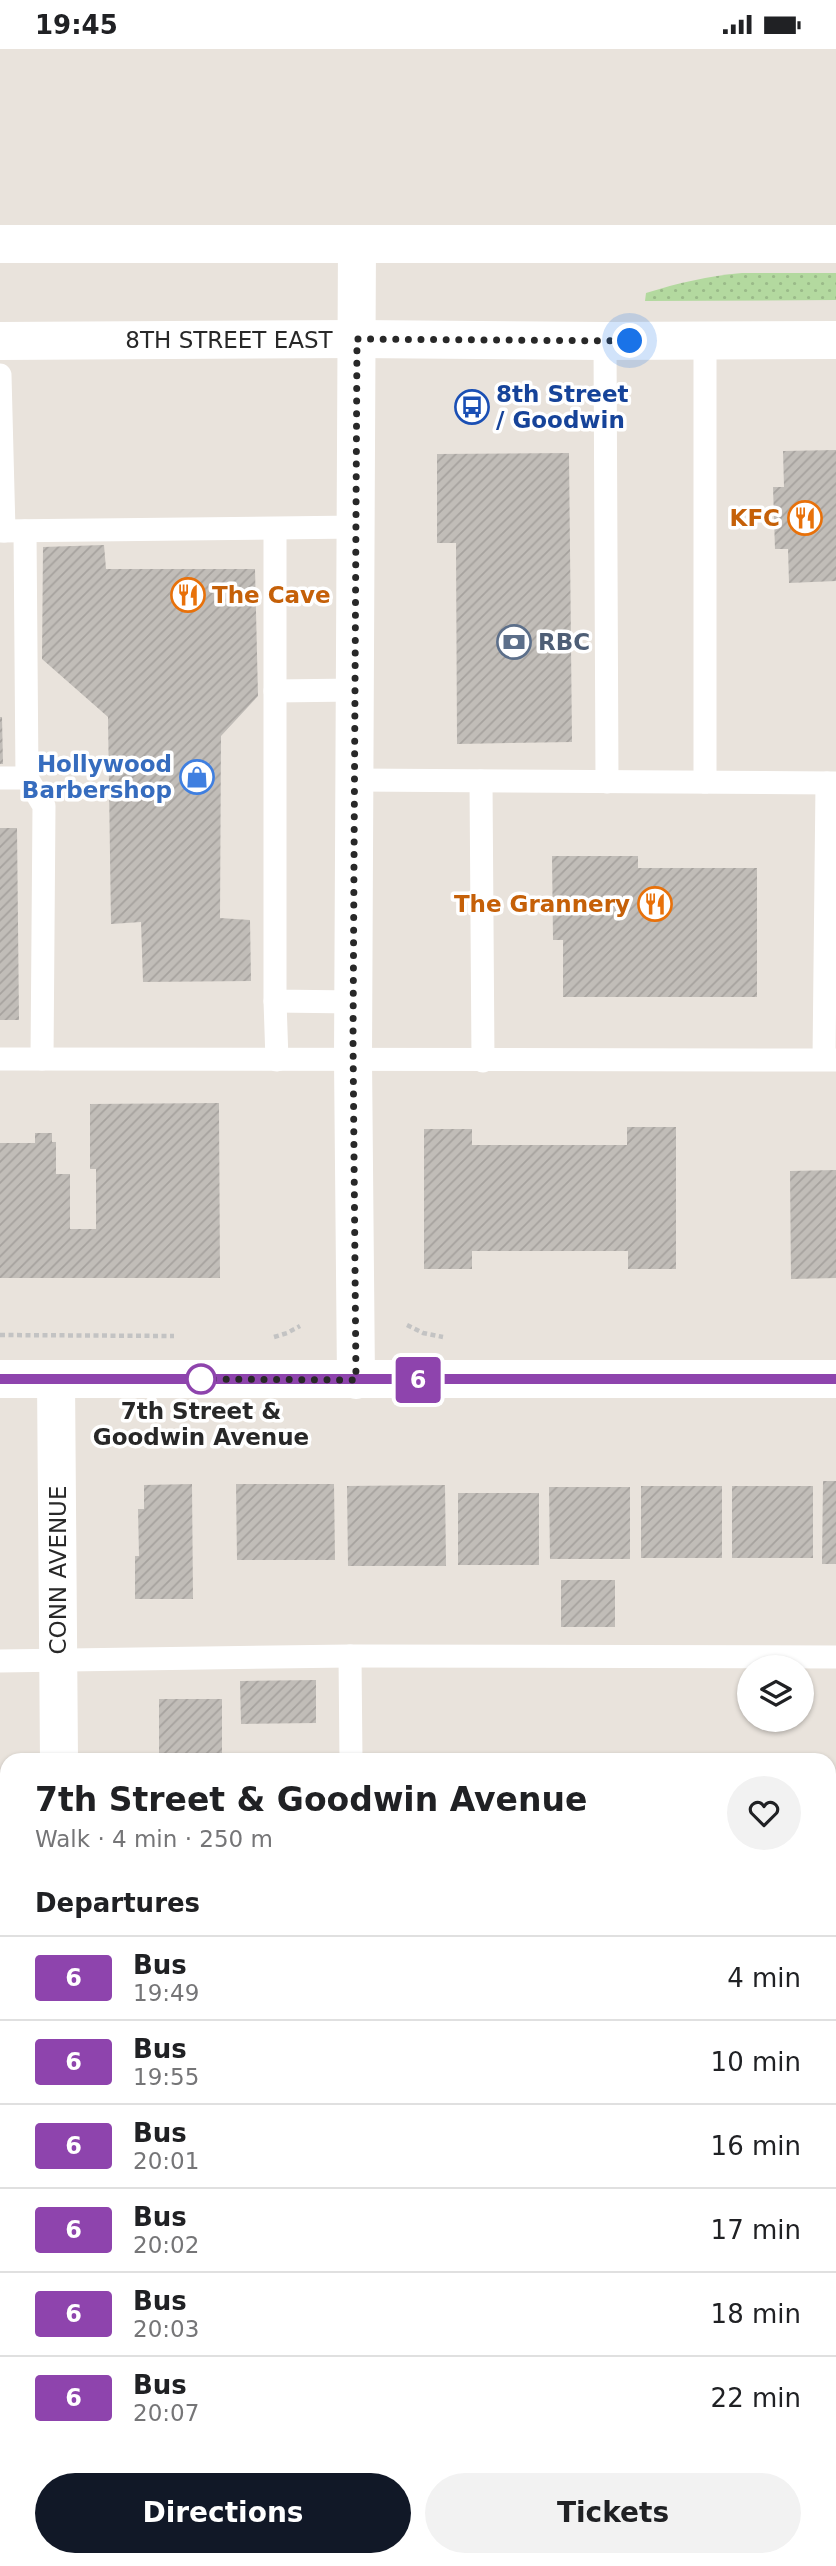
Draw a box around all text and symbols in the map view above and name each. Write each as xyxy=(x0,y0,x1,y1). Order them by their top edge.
text: 19:45 xyxy=(35,10,118,40)
your location xyxy=(612,323,647,358)
street label: 8TH STREET EAST xyxy=(125,327,334,353)
place label: 8th Street / Goodwin xyxy=(496,381,628,433)
bus stop icon: 8th Street / Goodwin xyxy=(453,388,491,426)
restaurant icon: KFC xyxy=(786,499,824,537)
place label: KFC xyxy=(730,505,780,531)
restaurant icon: The Cave xyxy=(169,576,207,614)
place label: The Cave xyxy=(212,582,331,608)
bank icon: RBC xyxy=(495,623,533,661)
place label: RBC xyxy=(538,629,590,655)
place label: Hollywood Barbershop xyxy=(22,751,172,803)
shop icon: Hollywood Barbershop xyxy=(178,758,216,796)
restaurant icon: The Grannery xyxy=(636,885,674,923)
place label: The Grannery xyxy=(454,891,630,917)
line badge: 6 xyxy=(395,1357,441,1403)
marker: 7th Street & Goodwin Avenue xyxy=(186,1364,216,1394)
text: 6 xyxy=(410,1366,426,1394)
place label: 7th Street & Goodwin Avenue xyxy=(93,1398,309,1450)
street label: CONN AVENUE xyxy=(45,1486,71,1655)
map controls xyxy=(737,1655,814,1732)
button: layers xyxy=(737,1655,814,1732)
button: heart xyxy=(727,1776,801,1850)
text: 7th Street & Goodwin Avenue xyxy=(35,1780,587,1819)
text: Walk · 4 min · 250 m xyxy=(35,1826,273,1852)
text: Departures xyxy=(35,1888,200,1918)
text: Bus xyxy=(133,1950,187,1980)
text: 4 min xyxy=(727,1963,801,1993)
text: 6 xyxy=(65,1964,82,1992)
text: 19:49 xyxy=(133,1980,199,2006)
text: Bus xyxy=(133,2034,187,2064)
text: 10 min xyxy=(711,2047,801,2077)
text: 6 xyxy=(65,2048,82,2076)
text: 19:55 xyxy=(133,2064,199,2090)
text: Bus xyxy=(133,2118,187,2148)
text: 16 min xyxy=(711,2131,801,2161)
text: 6 xyxy=(65,2132,82,2160)
text: 20:01 xyxy=(133,2148,199,2174)
text: Bus xyxy=(133,2202,187,2232)
text: 17 min xyxy=(711,2215,801,2245)
text: 6 xyxy=(65,2216,82,2244)
text: 20:02 xyxy=(133,2232,199,2258)
text: Bus xyxy=(133,2286,187,2316)
text: 18 min xyxy=(711,2299,801,2329)
text: 6 xyxy=(65,2300,82,2328)
text: 20:03 xyxy=(133,2316,199,2342)
text: Bus xyxy=(133,2370,187,2400)
text: 22 min xyxy=(711,2383,801,2413)
text: 6 xyxy=(65,2384,82,2412)
text: 20:07 xyxy=(133,2400,199,2426)
button: Directions xyxy=(35,2473,411,2553)
button: Tickets xyxy=(425,2473,801,2553)

